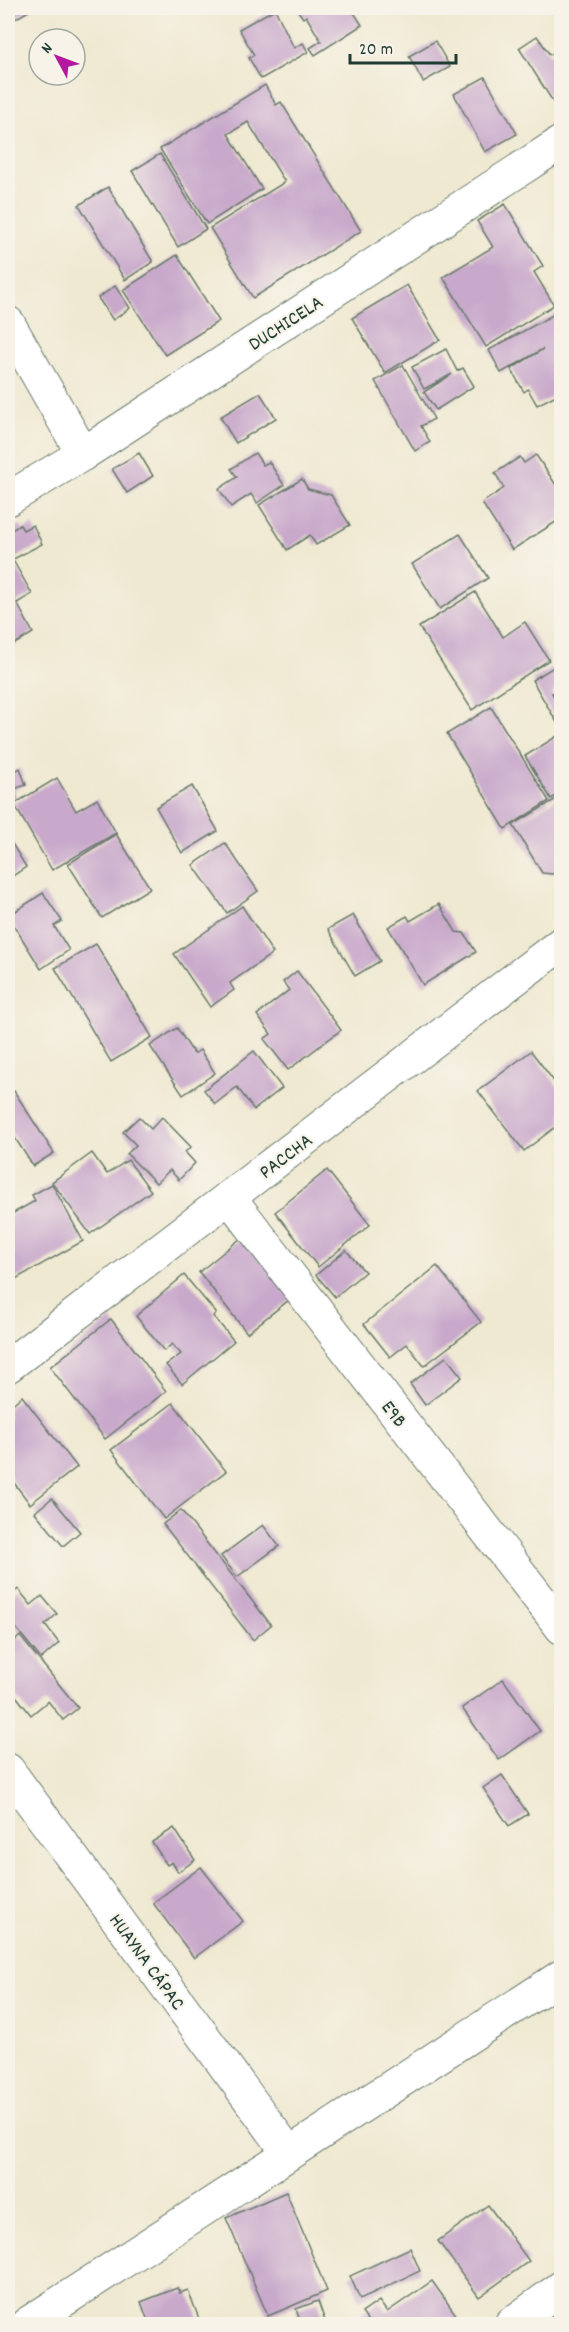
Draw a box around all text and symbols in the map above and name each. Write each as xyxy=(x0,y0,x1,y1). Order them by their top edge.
north arrow xyxy=(27,27,87,87)
scale bar xyxy=(350,27,456,65)
text: N xyxy=(36,38,59,59)
text: 20 m xyxy=(359,38,393,63)
street label: DUCHICELA xyxy=(244,290,330,359)
street label: PACCHA xyxy=(254,1128,320,1187)
street label: E9B xyxy=(373,1395,412,1434)
street label: HUAYNA CÁPAC xyxy=(101,1909,190,2017)

